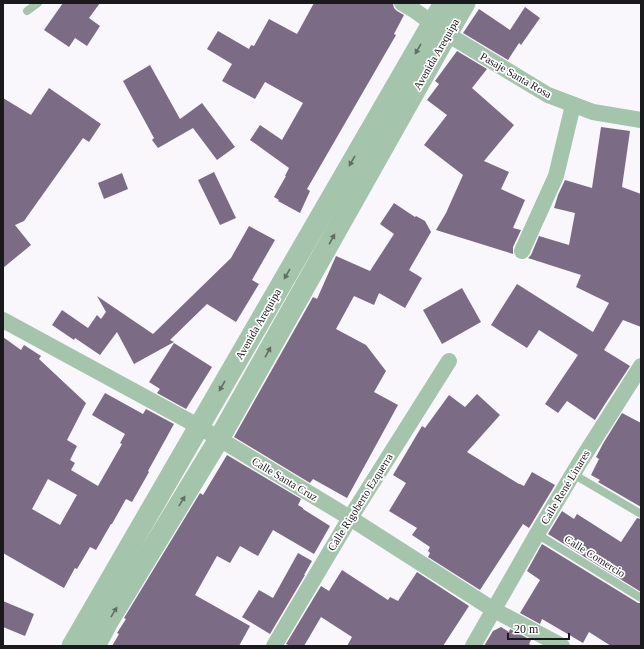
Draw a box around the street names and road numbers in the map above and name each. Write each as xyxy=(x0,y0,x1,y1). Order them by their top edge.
street label: Avenida Arequipa xyxy=(411,16,461,91)
street label: Pasaje Santa Rosa xyxy=(478,50,554,100)
street label: Avenida Arequipa xyxy=(233,286,283,361)
street label: Calle René Linares xyxy=(538,448,592,526)
street label: Calle Rigoberto Ezquerra xyxy=(325,451,395,553)
street label: Calle Santa Cruz xyxy=(250,455,320,503)
street label: Calle Comercio xyxy=(562,533,628,580)

